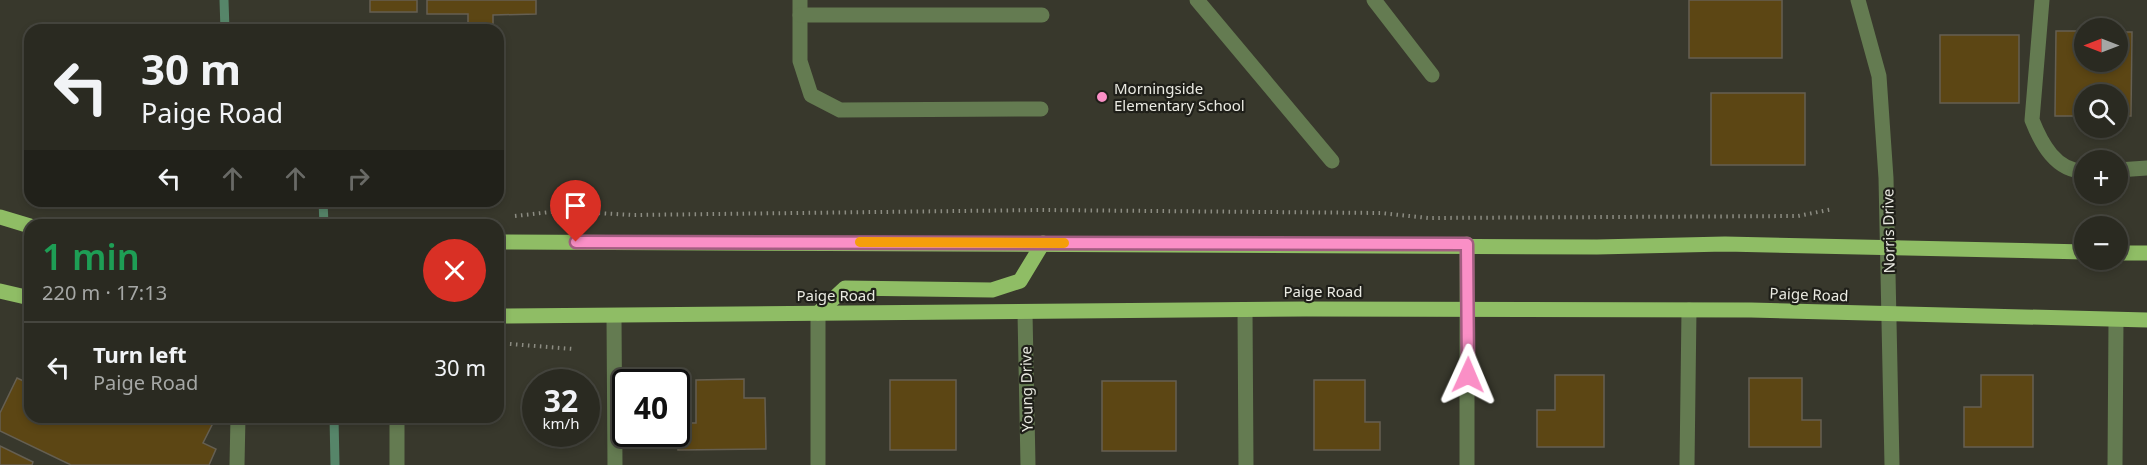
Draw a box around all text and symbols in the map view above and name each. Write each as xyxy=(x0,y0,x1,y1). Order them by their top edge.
north arrow xyxy=(2074,18,2128,72)
map controls xyxy=(2074,18,2128,270)
text: 30 m xyxy=(141,40,241,97)
icon: left xyxy=(42,48,120,126)
place label: Morningside Elementary School xyxy=(1114,78,1245,115)
button: search xyxy=(2074,84,2128,138)
marker: Morningside Elementary School xyxy=(1095,90,1109,104)
text: Paige Road xyxy=(141,94,283,131)
button: + xyxy=(2074,150,2128,204)
icon: left xyxy=(153,162,186,195)
icon: ahead xyxy=(216,162,249,195)
icon: ahead xyxy=(279,162,312,195)
icon: right xyxy=(342,162,375,195)
pin xyxy=(550,180,601,242)
street label: Norris Drive xyxy=(1877,188,1899,274)
icon: arrive xyxy=(559,189,592,222)
button: − xyxy=(2074,216,2128,270)
text: 1 min xyxy=(42,232,140,281)
button: close xyxy=(423,239,486,302)
text: 220 m · 17:13 xyxy=(42,279,167,306)
street label: Paige Road xyxy=(1284,281,1363,301)
street label: Paige Road xyxy=(1769,283,1849,305)
street label: Paige Road xyxy=(797,285,876,305)
text: Turn left xyxy=(93,339,187,369)
position arrow xyxy=(1436,343,1500,407)
street label: Young Drive xyxy=(1015,346,1037,432)
icon: left xyxy=(42,351,75,384)
text: 30 m xyxy=(435,352,486,382)
text: Paige Road xyxy=(93,369,198,396)
speed limit sign: 40 xyxy=(612,369,690,447)
text: 32 xyxy=(544,380,578,421)
text: km/h xyxy=(543,413,579,433)

